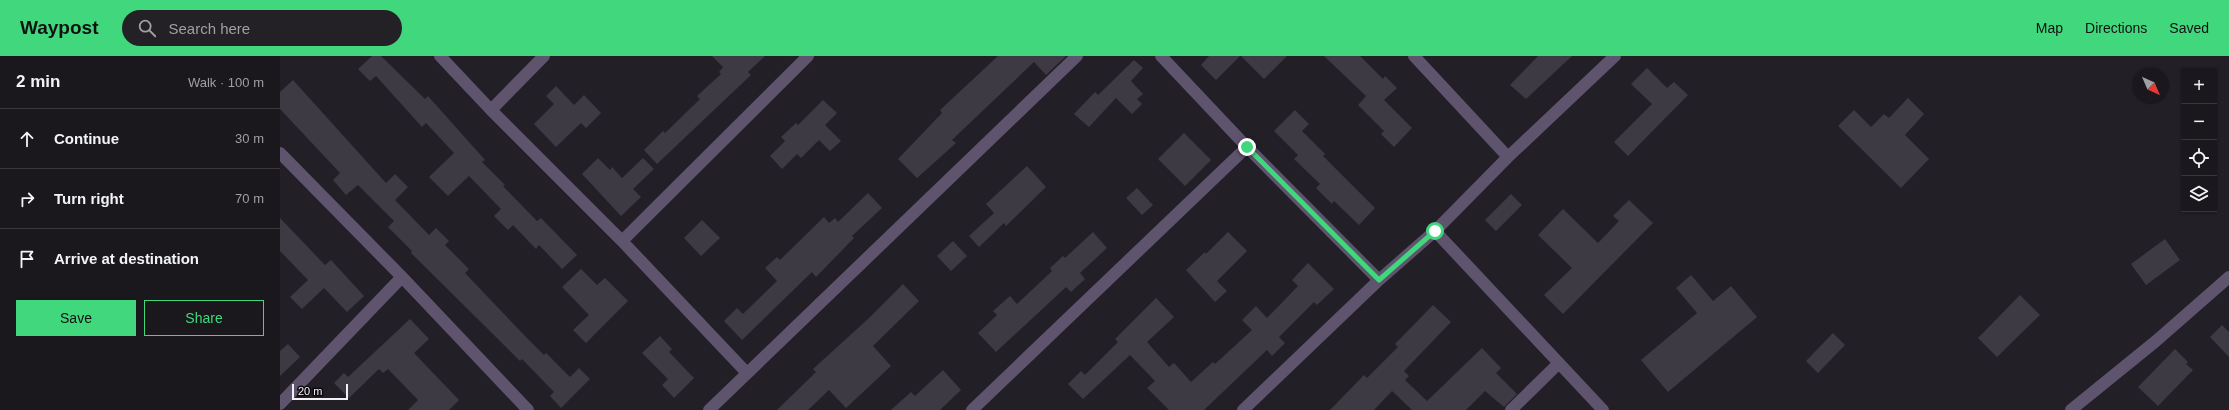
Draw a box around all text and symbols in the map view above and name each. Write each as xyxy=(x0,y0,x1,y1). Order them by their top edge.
search box xyxy=(122,10,402,46)
text: Waypost xyxy=(20,17,98,38)
icon: search xyxy=(136,17,158,39)
text: Search here xyxy=(168,20,250,37)
text: Map xyxy=(2036,20,2063,36)
text: Directions xyxy=(2085,20,2147,36)
text: Saved xyxy=(2169,20,2209,36)
north arrow xyxy=(2133,68,2169,104)
map controls xyxy=(2181,68,2217,212)
button: + xyxy=(2181,68,2217,104)
text: 2 min xyxy=(16,72,60,91)
text: Walk · 100 m xyxy=(188,75,264,90)
button: − xyxy=(2181,104,2217,140)
icon: ahead xyxy=(16,128,38,150)
text: Continue xyxy=(54,130,119,147)
text: 30 m xyxy=(235,131,264,146)
route end xyxy=(1238,138,1256,156)
button: locate xyxy=(2181,140,2217,176)
button: layers xyxy=(2181,176,2217,212)
icon: right xyxy=(16,188,38,210)
text: Turn right xyxy=(54,190,124,207)
text: 70 m xyxy=(235,191,264,206)
route start xyxy=(1426,222,1444,240)
icon: arrive xyxy=(16,248,38,270)
text: Arrive at destination xyxy=(54,250,199,267)
button: Save xyxy=(16,300,136,336)
button: Share xyxy=(144,300,264,336)
scale bar xyxy=(292,382,348,401)
text: 20 m xyxy=(298,385,322,397)

